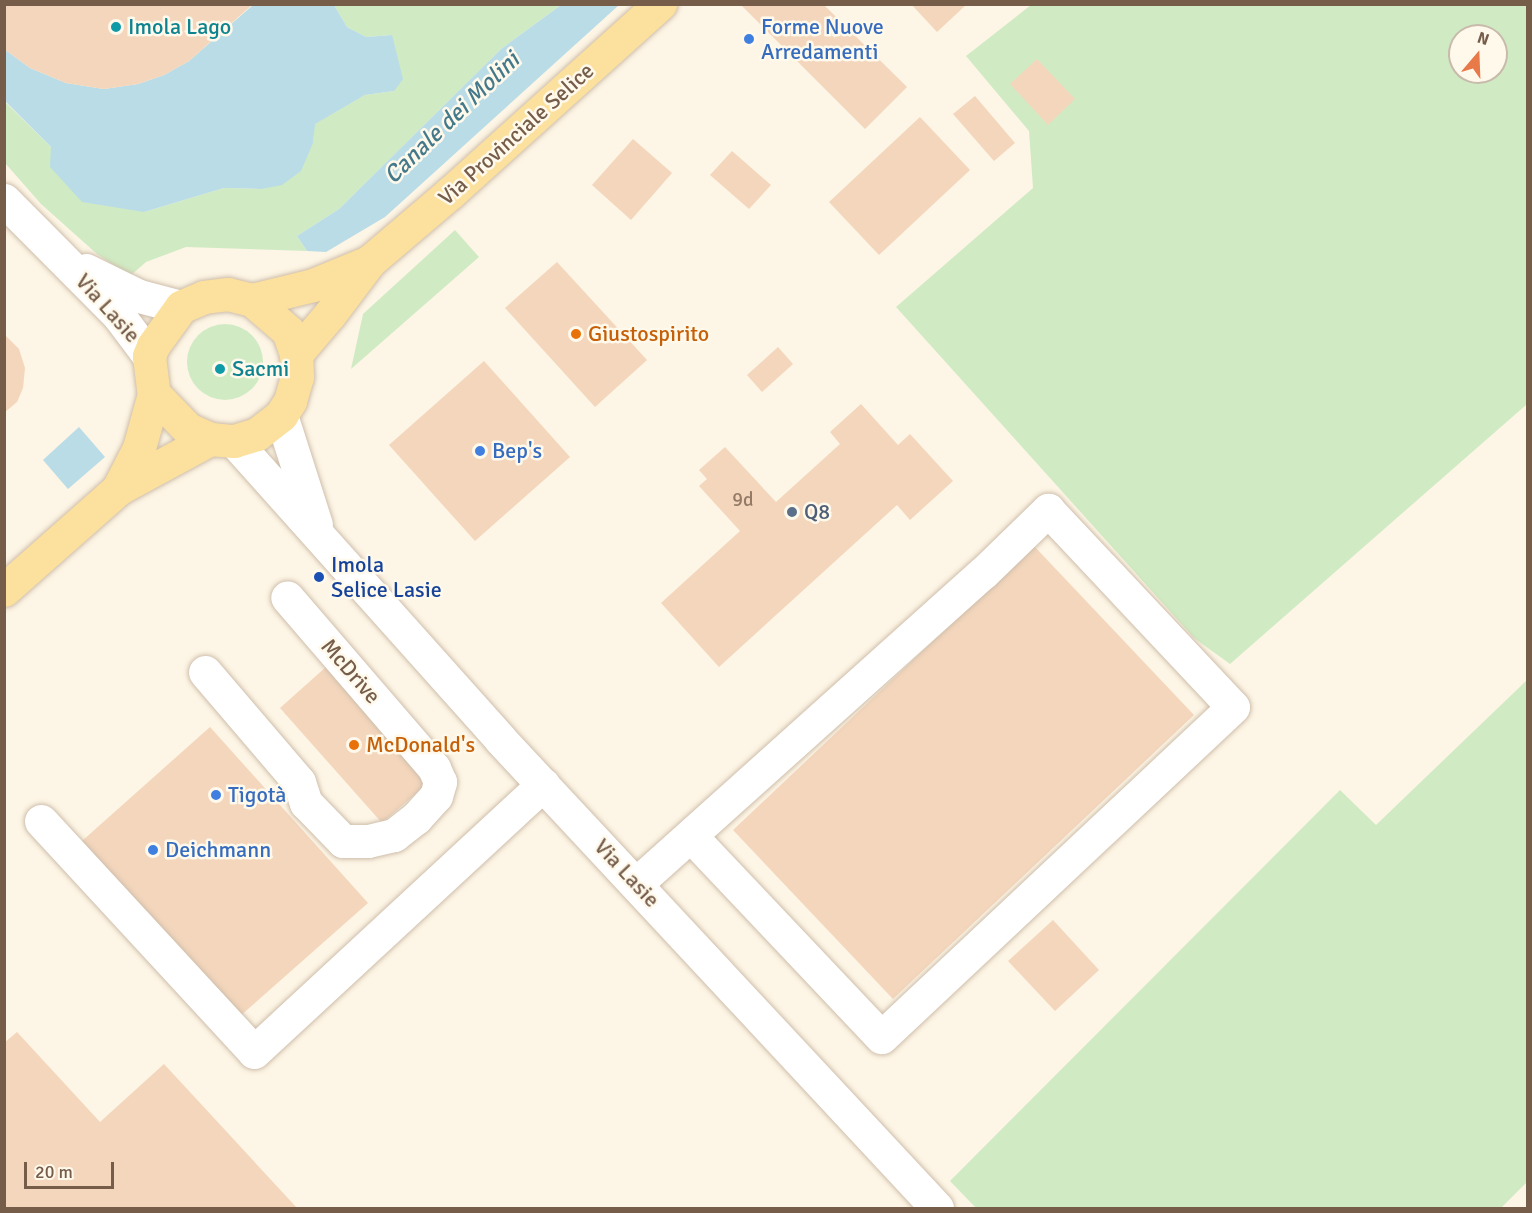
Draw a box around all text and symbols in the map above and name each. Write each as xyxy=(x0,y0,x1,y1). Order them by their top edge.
place label: Forme Nuove Arredamenti xyxy=(761,13,884,64)
place label: Imola Lago xyxy=(128,14,231,40)
marker: Imola Lago xyxy=(109,20,123,34)
north arrow xyxy=(1448,24,1508,84)
text: N xyxy=(1475,28,1492,50)
marker: Forme Nuove Arredamenti xyxy=(742,32,756,46)
water label: Canale dei Molini xyxy=(378,46,526,190)
street label: Via Provinciale Selice xyxy=(433,57,599,211)
street label: Via Lasie xyxy=(70,268,146,348)
place label: Giustospirito xyxy=(588,321,709,347)
marker: Giustospirito xyxy=(569,327,583,341)
place label: Sacmi xyxy=(232,356,289,382)
marker: Sacmi xyxy=(213,362,227,376)
place label: Bep's xyxy=(492,438,542,464)
marker: Bep's xyxy=(473,444,487,458)
house number: 9d xyxy=(732,487,754,511)
place label: Q8 xyxy=(804,499,830,525)
marker: Q8 xyxy=(785,505,799,519)
place label: Imola Selice Lasie xyxy=(331,551,442,602)
marker: Imola Selice Lasie xyxy=(312,570,326,584)
street label: McDrive xyxy=(316,633,386,709)
place label: McDonald's xyxy=(366,732,475,758)
marker: McDonald's xyxy=(347,738,361,752)
place label: Tigotà xyxy=(228,782,286,808)
marker: Tigotà xyxy=(209,788,223,802)
street label: Via Lasie xyxy=(589,833,665,913)
place label: Deichmann xyxy=(165,837,271,863)
marker: Deichmann xyxy=(146,843,160,857)
scale bar xyxy=(27,1150,117,1188)
text: 20 m xyxy=(35,1161,73,1183)

